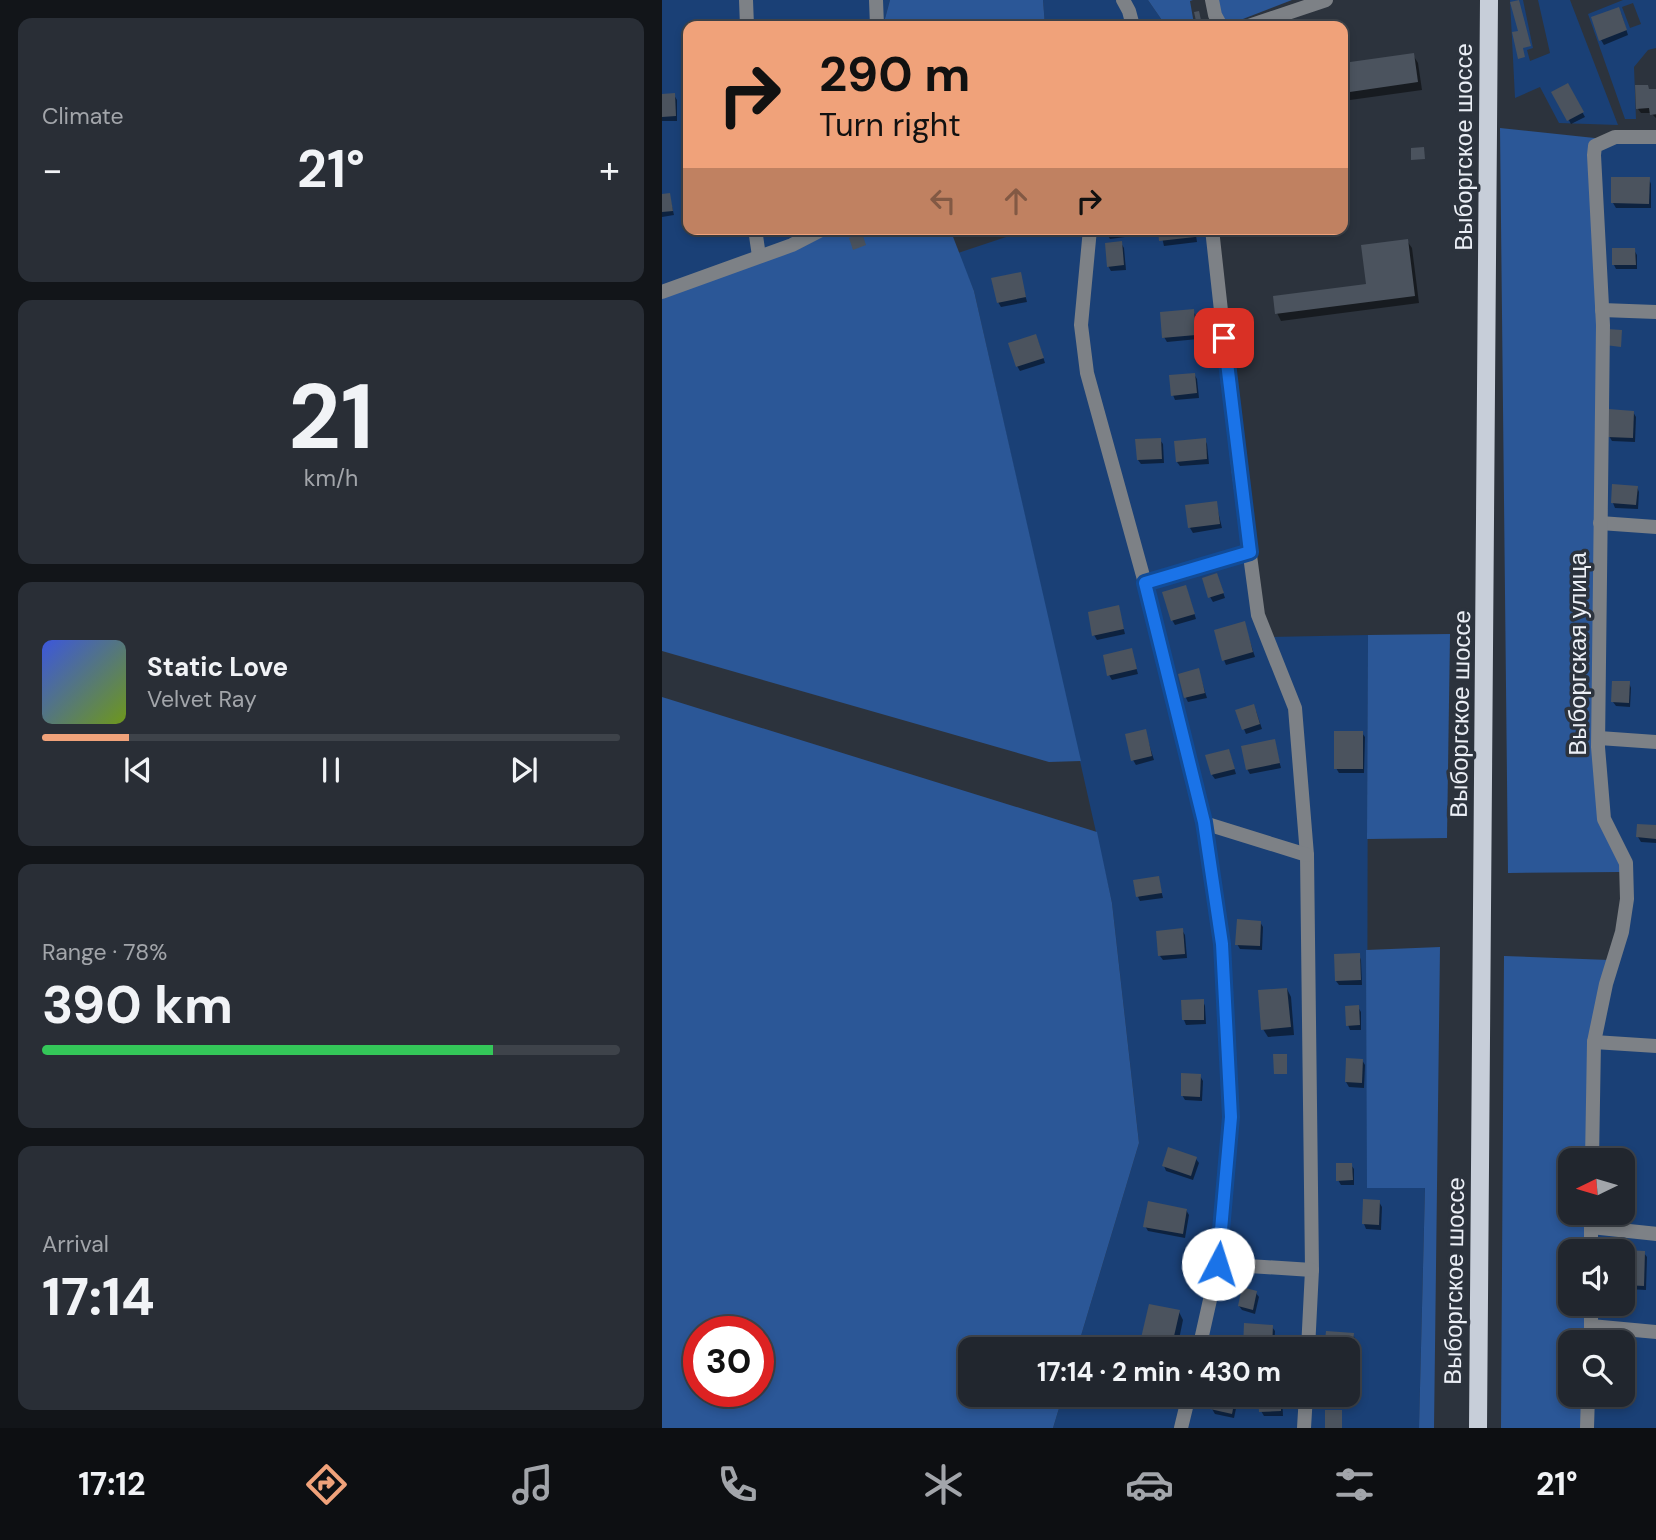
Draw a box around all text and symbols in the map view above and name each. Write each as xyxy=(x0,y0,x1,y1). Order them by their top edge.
text: 290 m xyxy=(819,42,970,106)
street label: Выборгское шоссе xyxy=(1448,43,1479,251)
icon: right xyxy=(704,49,795,140)
text: Climate xyxy=(42,101,124,131)
text: Turn right xyxy=(819,104,961,146)
text: 21° xyxy=(297,135,365,203)
text: − xyxy=(42,145,63,195)
text: + xyxy=(599,145,620,195)
icon: left xyxy=(924,182,962,220)
icon: ahead xyxy=(997,182,1035,220)
icon: right xyxy=(1070,182,1108,220)
pin xyxy=(1194,308,1254,368)
icon: arrive xyxy=(1205,319,1243,357)
text: 21 xyxy=(288,358,374,476)
text: km/h xyxy=(304,463,358,493)
street label: Выборгская улица xyxy=(1562,552,1593,756)
street label: Выборгское шоссе xyxy=(1443,610,1477,818)
text: Static Love xyxy=(147,650,288,684)
text: Velvet Ray xyxy=(147,684,257,714)
icon: previous xyxy=(119,751,157,789)
icon: pause xyxy=(312,751,350,789)
icon: next xyxy=(505,751,543,789)
text: Range · 78% xyxy=(42,937,167,967)
text: 390 km xyxy=(42,971,233,1039)
north arrow xyxy=(1558,1148,1635,1225)
map controls xyxy=(1558,1148,1635,1407)
street label: Выборгское шоссе xyxy=(1437,1177,1471,1385)
position arrow xyxy=(1181,1227,1255,1301)
text: Arrival xyxy=(42,1229,109,1259)
button: sound xyxy=(1558,1239,1635,1316)
text: 17:14 xyxy=(42,1263,155,1331)
speed limit sign: 30 xyxy=(683,1316,774,1407)
button: search xyxy=(1558,1330,1635,1407)
text: 17:14 · 2 min · 430 m xyxy=(1037,1355,1281,1389)
icon: directions xyxy=(302,1460,351,1509)
icon: music xyxy=(508,1460,557,1509)
icon: phone xyxy=(713,1460,762,1509)
icon: climate xyxy=(919,1460,968,1509)
icon: car xyxy=(1125,1460,1174,1509)
icon: filters xyxy=(1330,1460,1379,1509)
text: 17:12 xyxy=(78,1463,145,1505)
text: 21° xyxy=(1536,1463,1578,1505)

